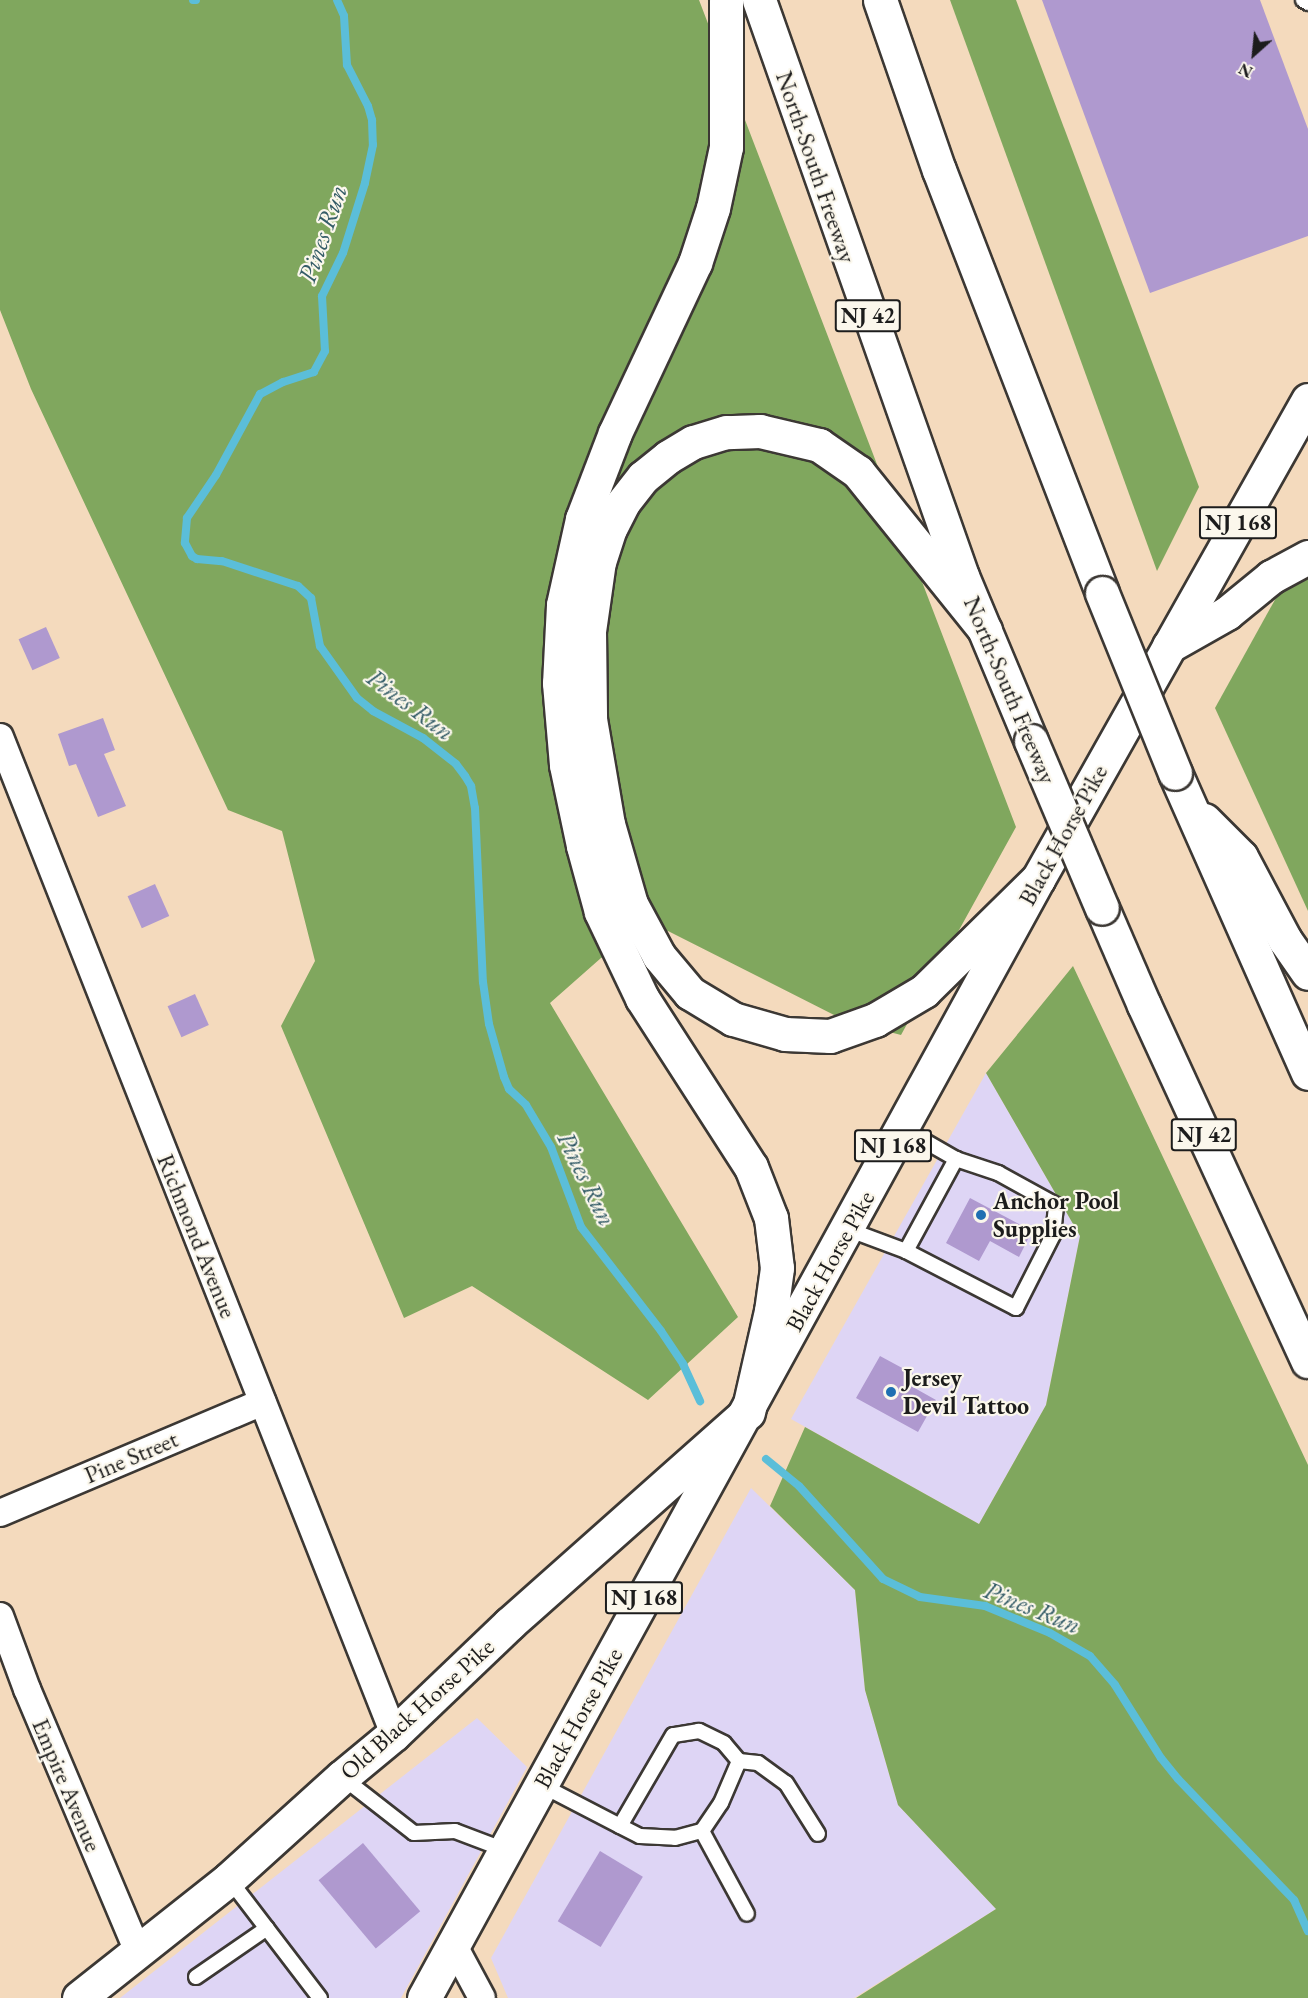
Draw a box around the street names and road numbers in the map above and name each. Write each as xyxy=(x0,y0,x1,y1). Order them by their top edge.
street label: North-South Freeway xyxy=(770,68,862,266)
road number: NJ 42 xyxy=(834,297,902,335)
road number: NJ 168 xyxy=(1198,504,1278,542)
street label: North-South Freeway xyxy=(958,592,1062,788)
street label: Black Horse Pike xyxy=(1013,760,1113,910)
road number: NJ 42 xyxy=(1170,1116,1238,1154)
road number: NJ 168 xyxy=(852,1127,934,1165)
street label: Richmond Avenue xyxy=(151,1150,243,1322)
street label: Black Horse Pike xyxy=(780,1186,880,1336)
street label: Pine Street xyxy=(80,1424,182,1490)
road number: NJ 168 xyxy=(604,1579,684,1617)
street label: Old Black Horse Pike xyxy=(334,1632,500,1786)
street label: Black Horse Pike xyxy=(528,1643,628,1793)
street label: Empire Avenue xyxy=(26,1714,108,1856)

